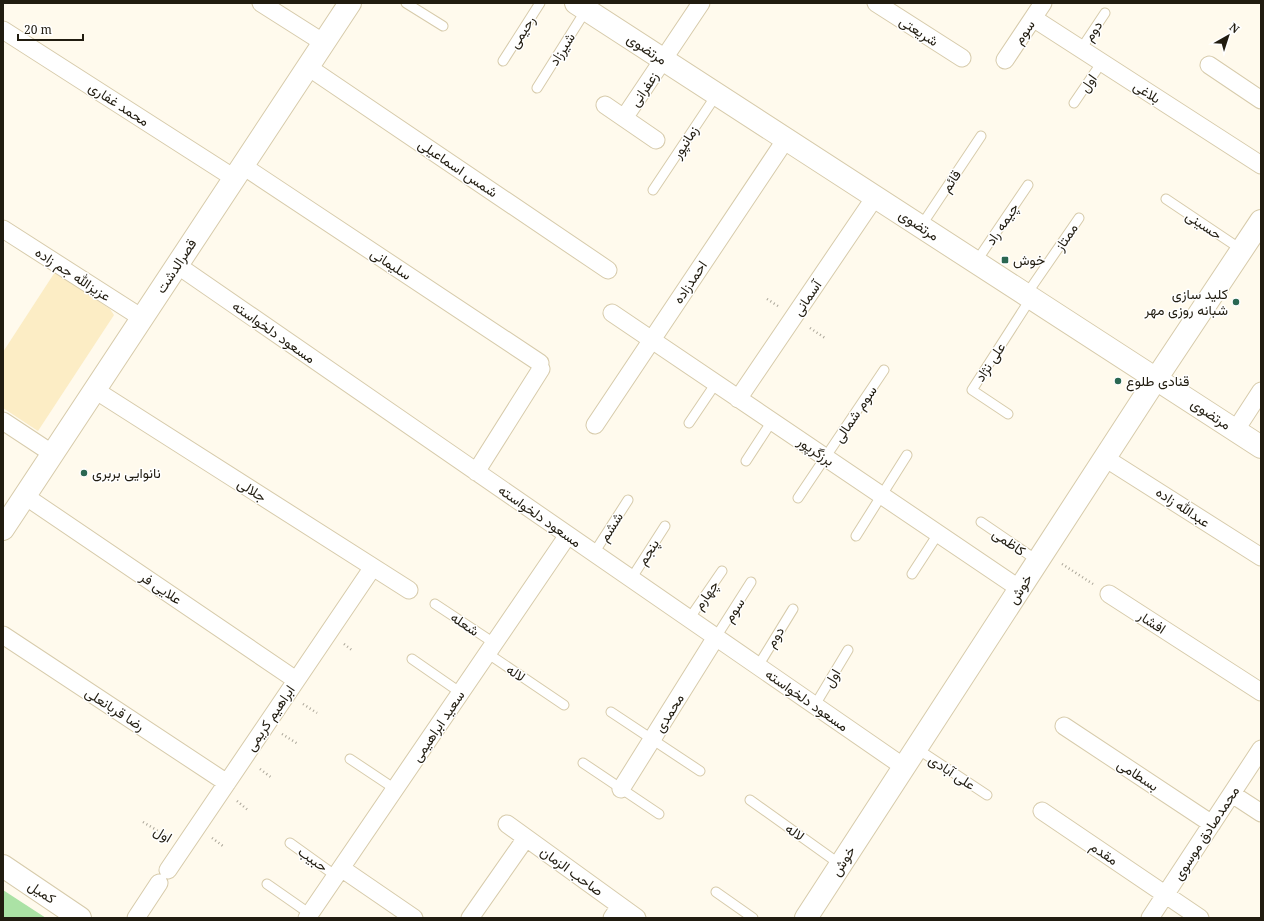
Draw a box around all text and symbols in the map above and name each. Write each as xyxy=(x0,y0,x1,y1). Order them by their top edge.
street label: شریعتی xyxy=(896,11,942,50)
street label: رحیمی xyxy=(504,12,539,52)
scale bar xyxy=(18,16,83,42)
street label: سوم xyxy=(1009,16,1039,48)
street label: دوم xyxy=(1079,16,1107,45)
north arrow xyxy=(1208,16,1248,56)
text: N xyxy=(1227,19,1243,37)
text: 20 m xyxy=(24,21,52,38)
street label: شیرزاد xyxy=(544,29,579,69)
street label: مرتضوی xyxy=(623,29,671,69)
street label: زعفرانی xyxy=(625,67,662,110)
street label: اول xyxy=(1075,70,1101,96)
street label: بلاغی xyxy=(1130,76,1165,107)
street label: محمد غفاری xyxy=(85,77,153,130)
street label: زمانپور xyxy=(666,121,703,163)
street label: شمس اسماعیلی xyxy=(415,134,502,201)
street label: قائم xyxy=(936,166,965,196)
street label: چیمه راد xyxy=(981,199,1023,249)
street label: مرتضوی xyxy=(895,205,943,245)
street label: حسینی xyxy=(1182,205,1226,244)
street label: ممتاز xyxy=(1049,219,1082,255)
street label: قصرالدشت xyxy=(151,235,200,297)
street label: عزیزالله جم زاده xyxy=(32,242,115,305)
street label: سلیمانی xyxy=(367,243,415,284)
place label: خوش xyxy=(1013,250,1045,269)
marker: خوش xyxy=(1000,255,1010,265)
street label: احمدزاده xyxy=(668,256,711,307)
street label: آسمانی xyxy=(788,275,826,319)
place label: کلید سازی شبانه روزی مهر xyxy=(1144,284,1228,319)
street label: مسعود دلخواسته xyxy=(229,296,320,367)
marker: کلید سازی شبانه روزی مهر xyxy=(1231,297,1241,307)
street label: علی نژاد xyxy=(970,338,1009,385)
place label: قنادی طلوع xyxy=(1126,371,1189,392)
marker: قنادی طلوع xyxy=(1113,376,1123,386)
street label: سوم شمالی xyxy=(829,381,881,446)
street label: مرتضوی xyxy=(1187,394,1235,434)
street label: برزگرپور xyxy=(793,431,838,471)
place label: نانوایی بربری xyxy=(92,463,161,482)
marker: نانوایی بربری xyxy=(79,468,89,478)
street label: جلالی xyxy=(234,473,270,506)
street label: مسعود دلخواسته xyxy=(495,480,586,551)
street label: عبدالله زاده xyxy=(1152,482,1214,531)
street label: ششم xyxy=(594,508,627,545)
street label: کاظمی xyxy=(989,523,1030,560)
street label: پنجم xyxy=(632,535,664,569)
street label: علایی فر xyxy=(136,566,186,608)
street label: خوش xyxy=(1003,570,1036,607)
street label: چهارم xyxy=(689,576,723,614)
street label: سوم xyxy=(719,594,749,626)
street label: افشار xyxy=(1134,605,1170,638)
street label: شعله xyxy=(447,607,483,640)
street label: دوم xyxy=(761,622,788,651)
street label: لاله xyxy=(503,659,530,686)
street label: مسعود دلخواسته xyxy=(762,664,853,735)
street label: اول xyxy=(819,665,845,691)
street label: ابراهیم کریمی xyxy=(241,681,299,754)
street label: رضا قربانعلی xyxy=(82,682,149,735)
street label: سعید ابراهیمی xyxy=(407,686,469,765)
street label: محمدی xyxy=(649,690,688,736)
street label: علی آبادی xyxy=(925,749,979,794)
street label: بسطامی xyxy=(1114,754,1163,795)
street label: محمدصادق موسوی xyxy=(1168,782,1243,883)
street label: لاله xyxy=(782,818,809,845)
street label: اول xyxy=(150,821,176,847)
street label: مقدم xyxy=(1086,836,1122,869)
street label: صاحب الزمان xyxy=(537,841,608,900)
street label: حبیب xyxy=(295,842,332,876)
street label: خوش xyxy=(826,842,859,879)
street label: کمیل xyxy=(25,876,60,908)

